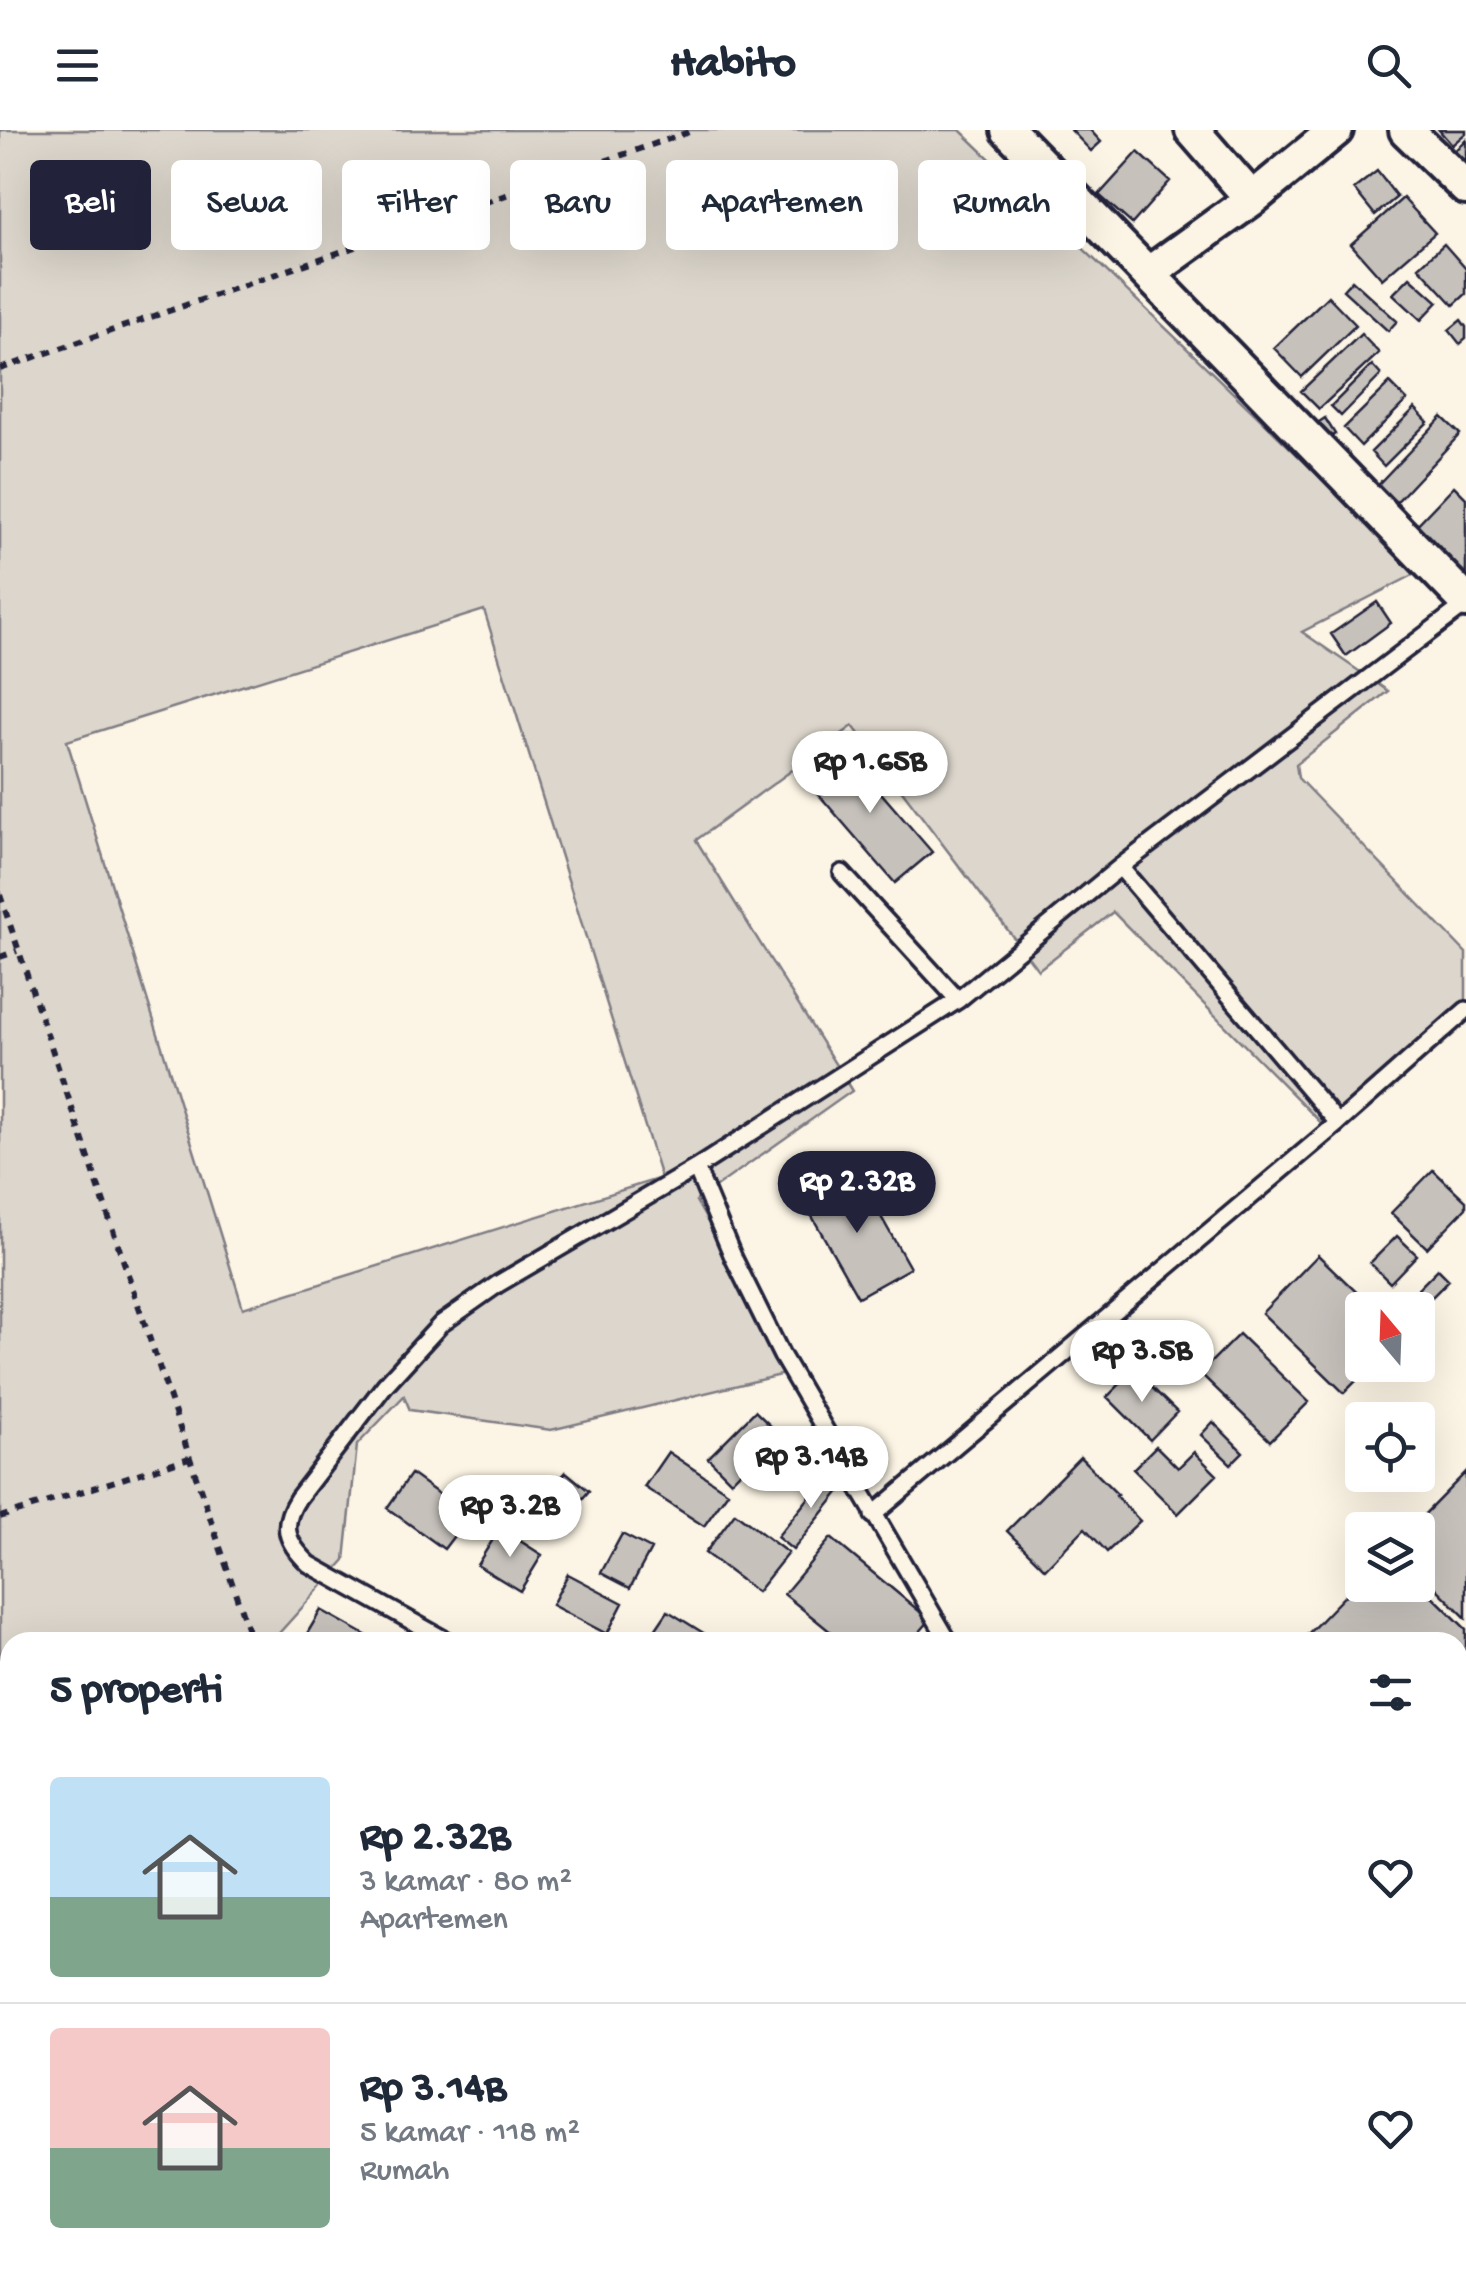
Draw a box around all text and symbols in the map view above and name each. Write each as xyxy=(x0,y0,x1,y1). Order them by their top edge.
icon: menu xyxy=(50,38,105,93)
icon: search xyxy=(1361,38,1416,93)
text: Habito xyxy=(670,39,796,92)
chip: Beli xyxy=(30,160,151,250)
chip: Sewa xyxy=(171,160,322,250)
chip: Filter xyxy=(342,160,490,250)
chip: Baru xyxy=(510,160,646,250)
chip: Apartemen xyxy=(666,160,898,250)
chip: Rumah xyxy=(918,160,1086,250)
pin: Rp 1.65B xyxy=(767,731,973,816)
text: Rp 1.65B xyxy=(814,744,926,782)
pin: Rp 2.32B xyxy=(754,1151,960,1236)
text: Rp 2.32B xyxy=(800,1164,914,1202)
north arrow xyxy=(1345,1292,1435,1382)
map controls xyxy=(1345,1292,1435,1602)
pin: Rp 3.5B xyxy=(1050,1320,1234,1405)
text: Rp 3.5B xyxy=(1092,1333,1192,1371)
button: locate xyxy=(1345,1402,1435,1492)
pin: Rp 3.14B xyxy=(708,1426,914,1511)
text: Rp 3.14B xyxy=(755,1439,867,1477)
pin: Rp 3.2B xyxy=(418,1475,602,1560)
text: Rp 3.2B xyxy=(461,1488,559,1526)
button: layers xyxy=(1345,1512,1435,1602)
icon: filters xyxy=(1363,1665,1418,1720)
text: 5 properti xyxy=(50,1668,223,1717)
text: Rp 2.32B xyxy=(360,1815,510,1864)
icon: home xyxy=(130,1817,250,1937)
icon: heart xyxy=(1363,1850,1418,1905)
text: 3 kamar · 80 m² xyxy=(360,1864,572,1902)
text: Apartemen xyxy=(360,1902,508,1940)
text: Rp 3.14B xyxy=(360,2066,506,2115)
icon: home xyxy=(130,2068,250,2188)
icon: heart xyxy=(1363,2101,1418,2156)
text: 5 kamar · 118 m² xyxy=(360,2115,580,2153)
text: Rumah xyxy=(360,2153,449,2191)

